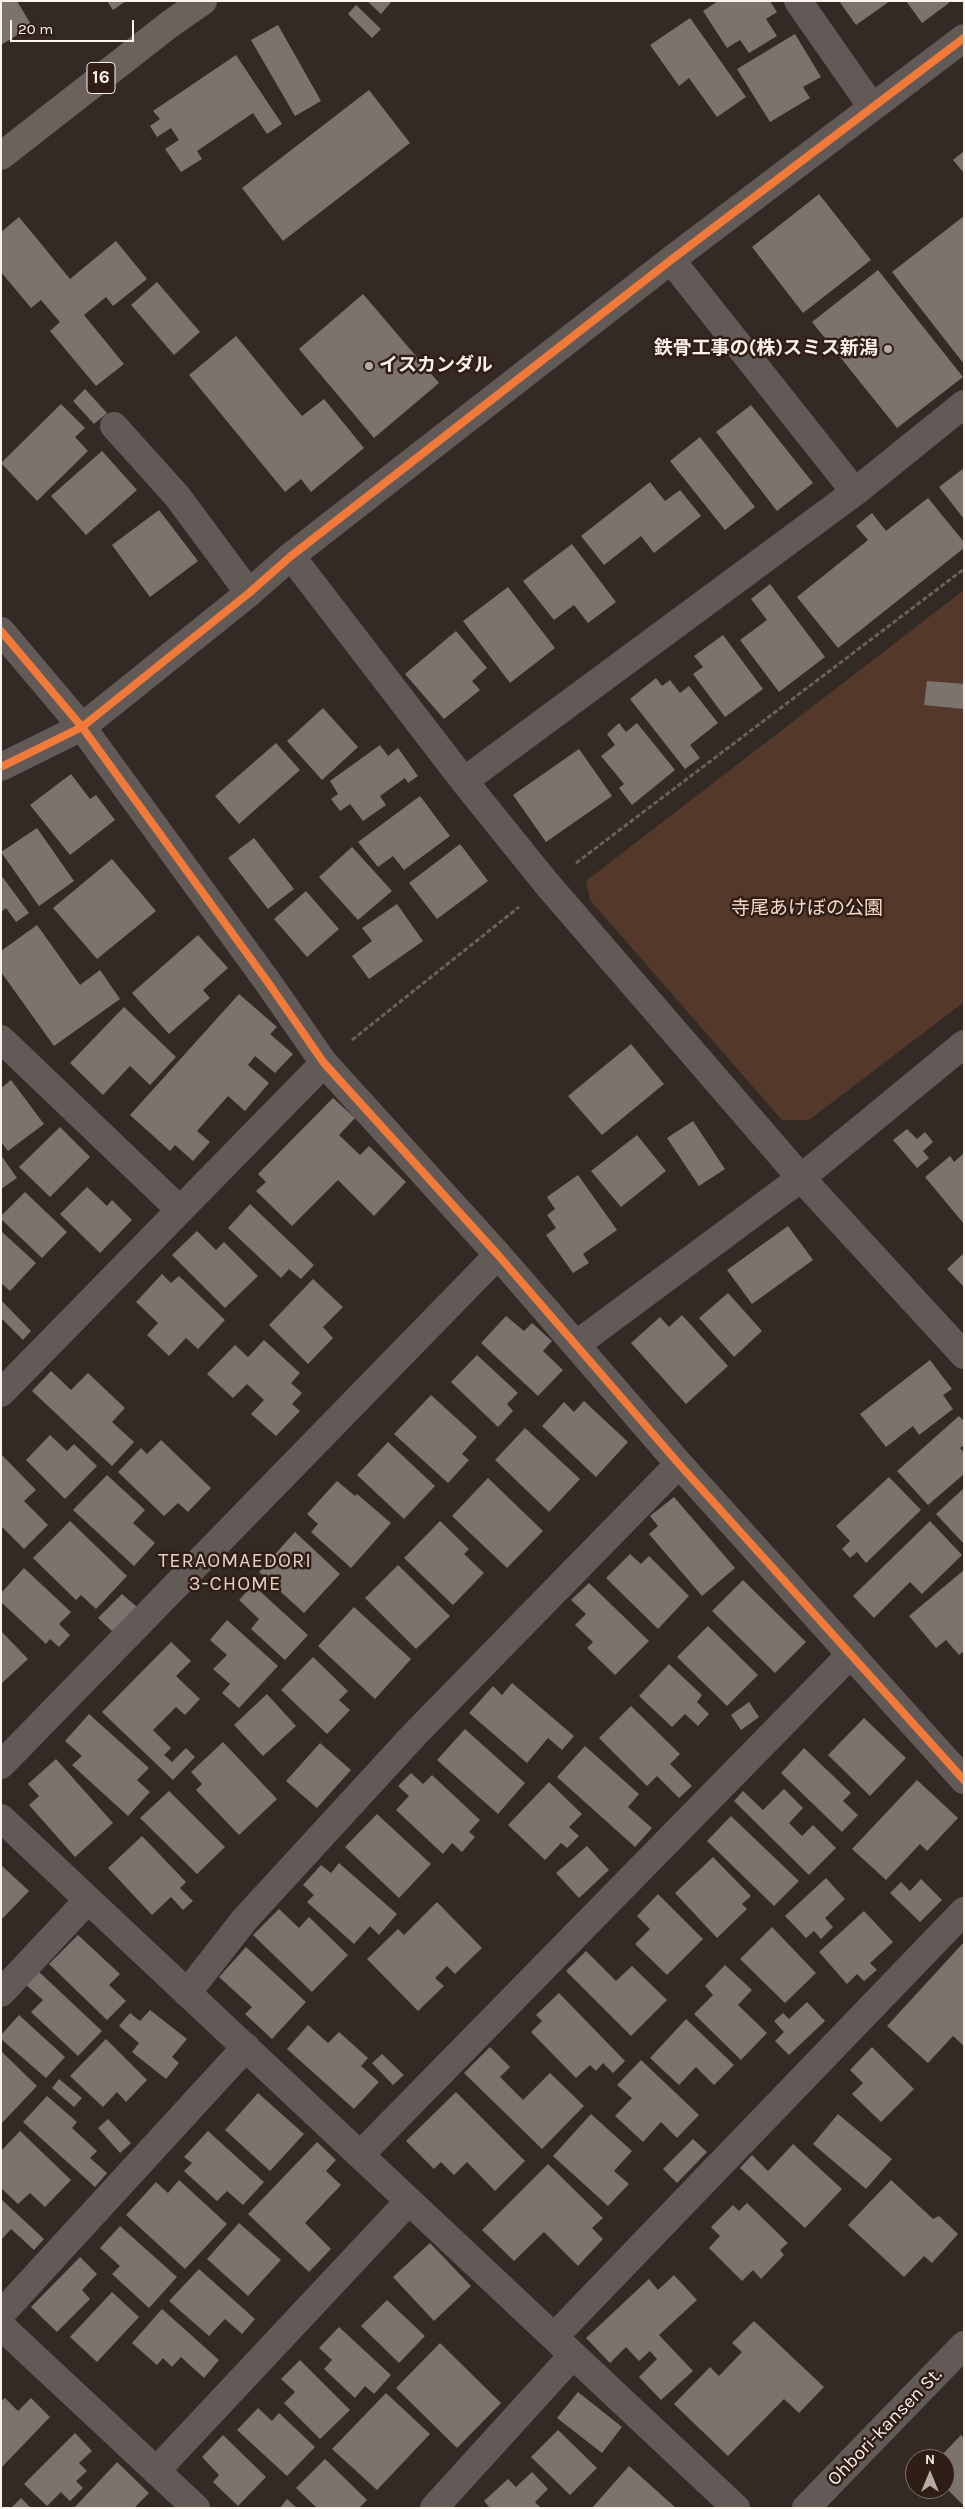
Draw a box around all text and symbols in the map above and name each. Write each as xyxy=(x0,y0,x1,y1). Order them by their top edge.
scale bar xyxy=(12,10,136,42)
text: 20 m xyxy=(18,20,53,38)
road number: 16 xyxy=(87,62,115,94)
place label: 鉄骨工事の(株)スミス新潟 xyxy=(654,338,878,360)
marker: 鉄骨工事の(株)スミス新潟 xyxy=(882,343,894,355)
place label: イスカンダル xyxy=(379,355,493,377)
marker: イスカンダル xyxy=(363,360,375,372)
park label: 寺尾あけぼの公園 xyxy=(731,898,883,920)
district label: TERAOMAEDORI 3-CHOME xyxy=(157,1549,313,1596)
street label: Ohbori-kansen St. xyxy=(823,2363,947,2491)
north arrow xyxy=(905,2449,955,2499)
text: N xyxy=(925,2451,935,2468)

